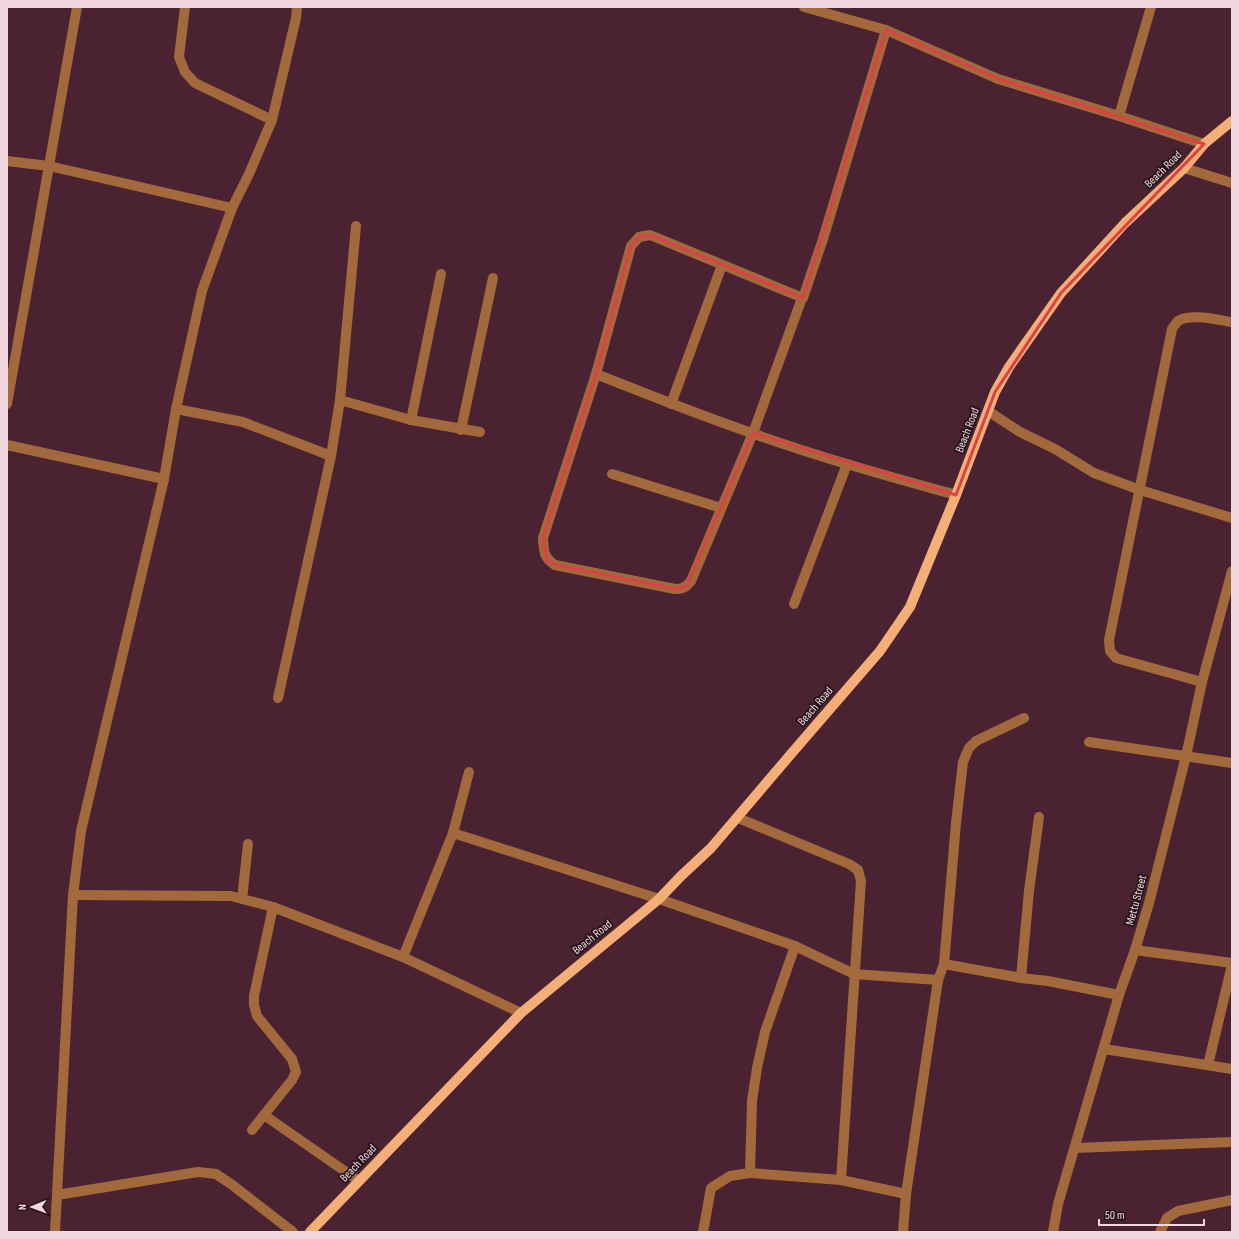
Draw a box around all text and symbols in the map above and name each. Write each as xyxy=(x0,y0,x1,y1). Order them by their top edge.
street label: Beach Road xyxy=(1142,148,1185,191)
street label: Beach Road xyxy=(952,406,983,455)
street label: Beach Road xyxy=(794,684,836,729)
street label: Mettu Street xyxy=(1123,873,1150,927)
street label: Beach Road xyxy=(569,917,615,958)
street label: Beach Road xyxy=(337,1141,380,1185)
north arrow xyxy=(12,1187,52,1227)
scale bar xyxy=(1099,1201,1204,1227)
text: N xyxy=(16,1204,29,1210)
text: 50 m xyxy=(1105,1208,1125,1223)

